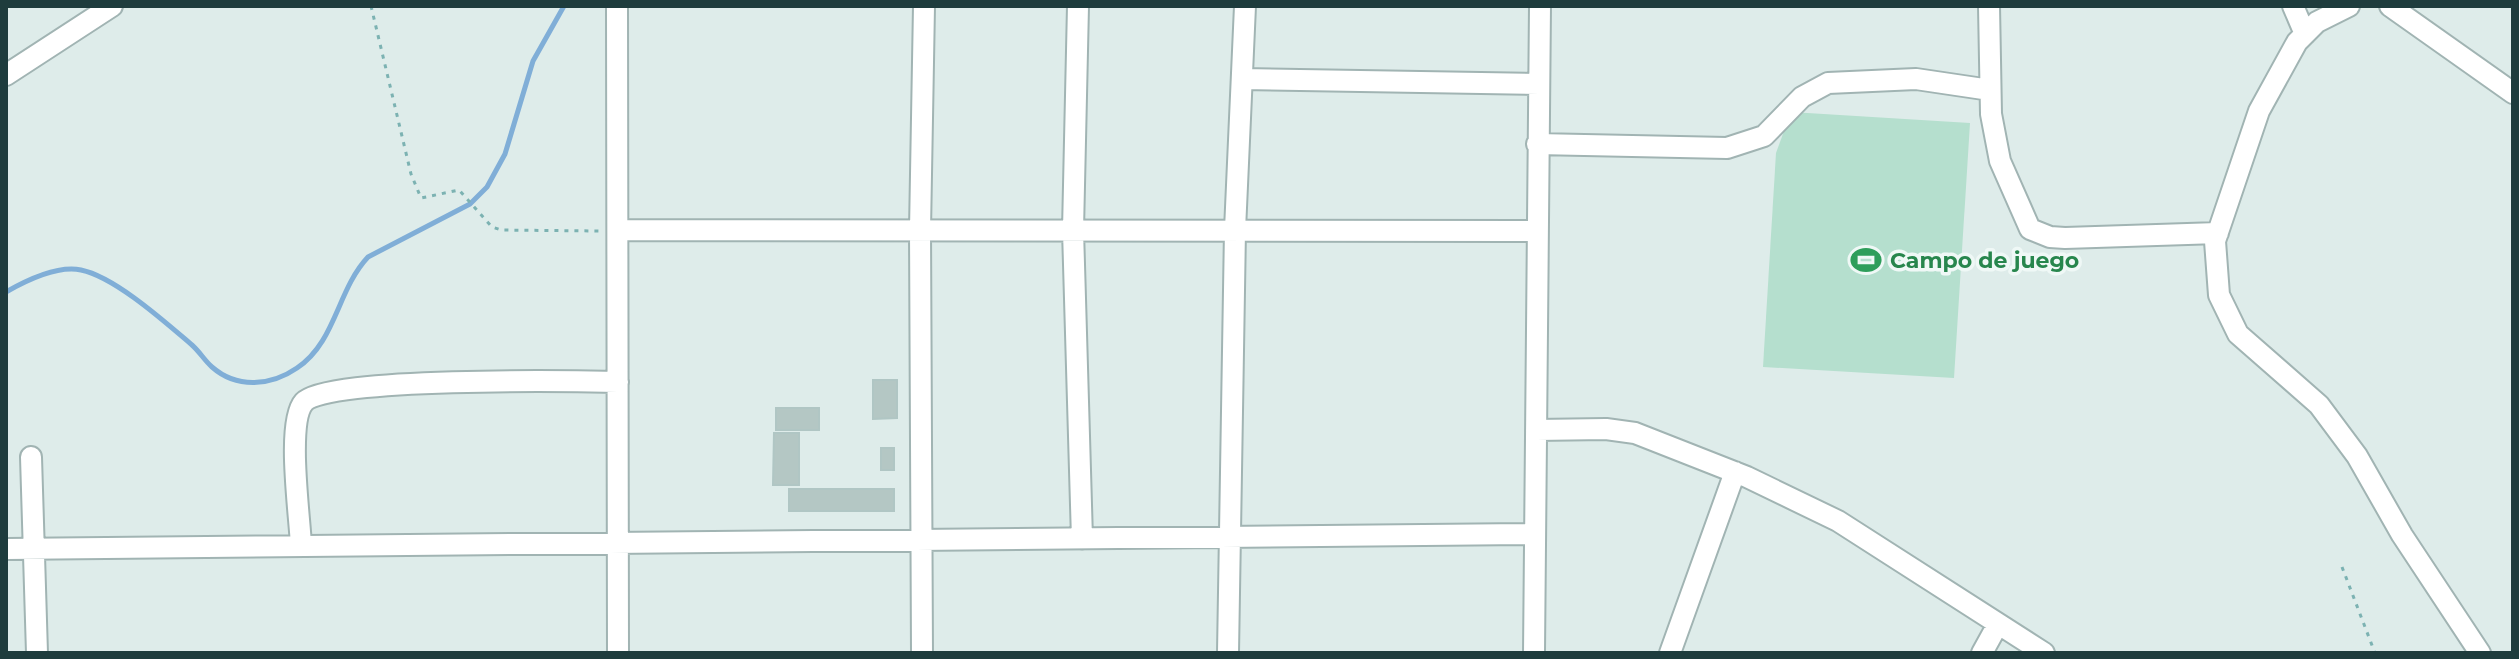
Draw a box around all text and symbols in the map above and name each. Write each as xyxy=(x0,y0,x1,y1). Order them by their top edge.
sports icon: Campo de juego xyxy=(1849,243,1883,277)
place label: Campo de juego xyxy=(1890,247,2079,274)

